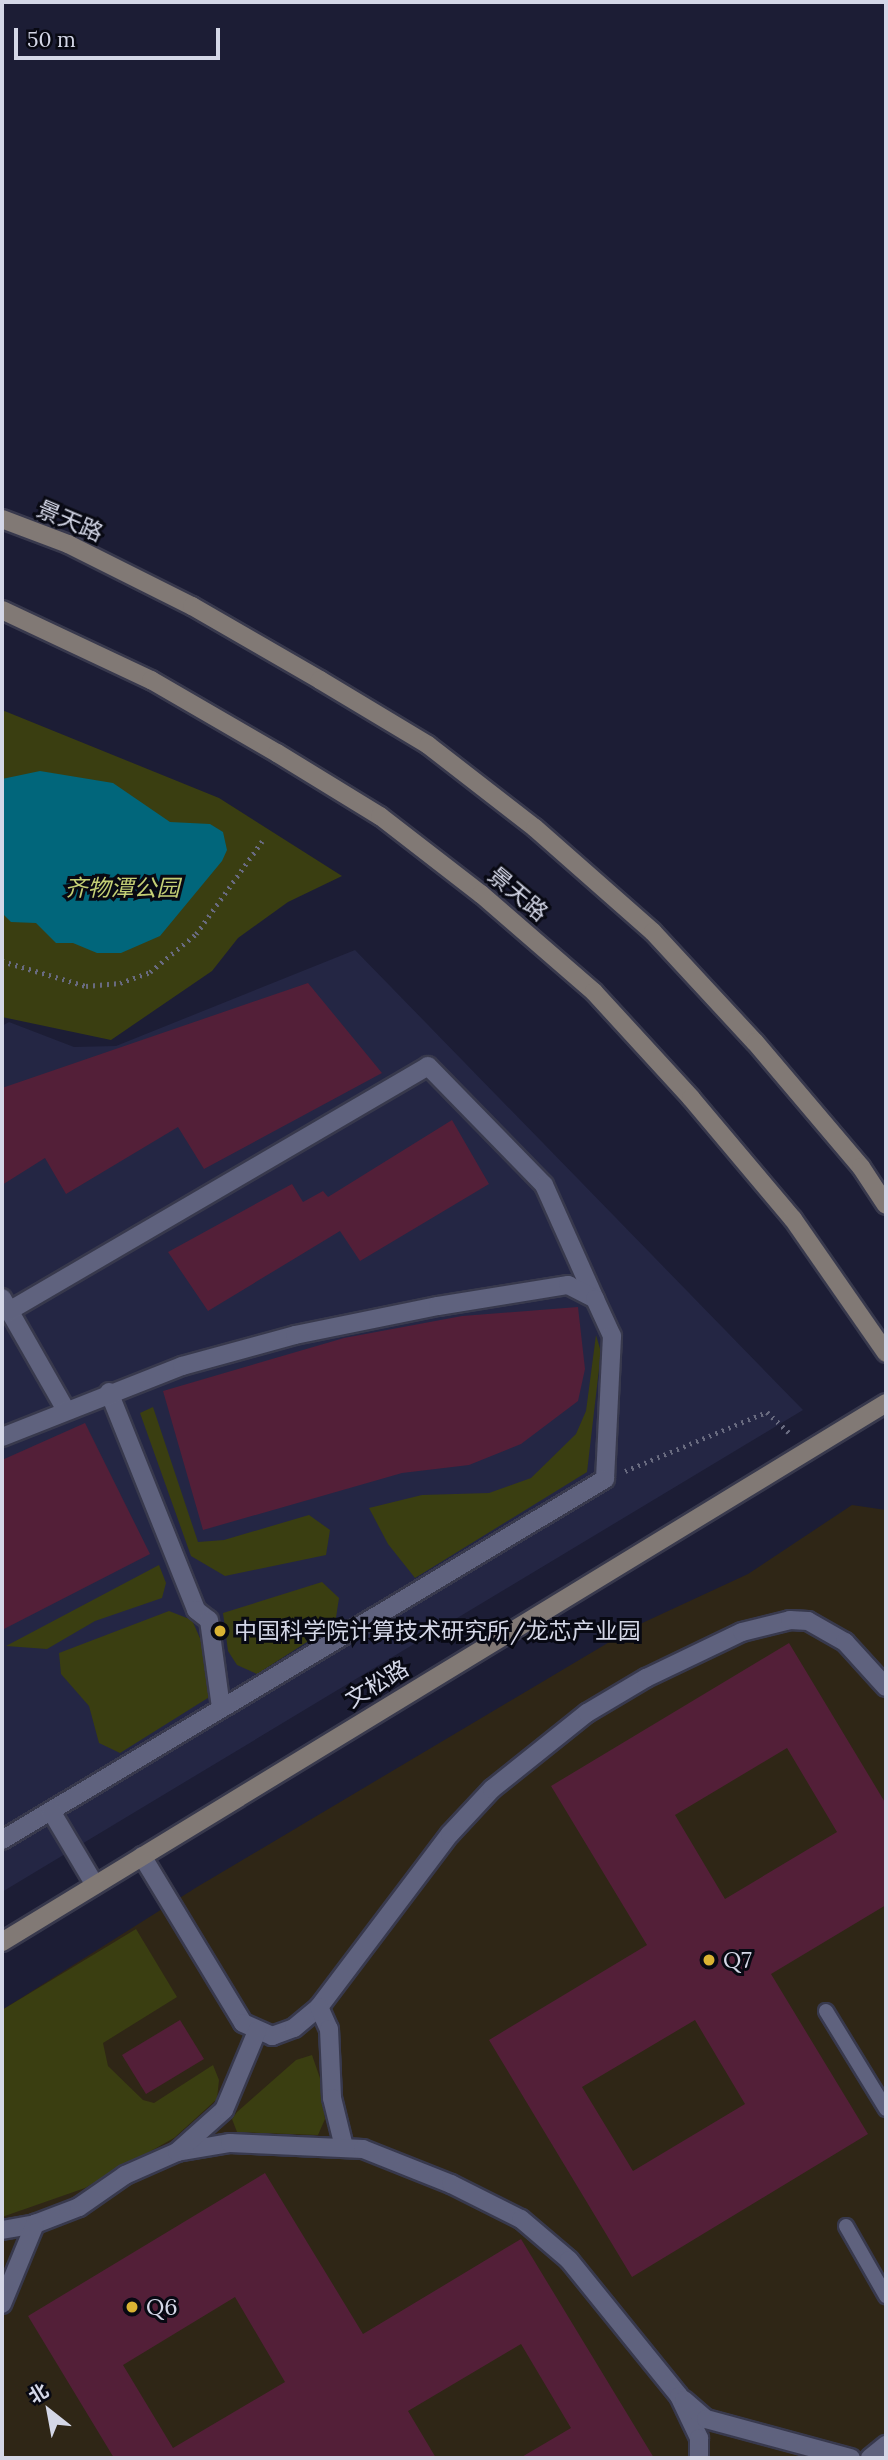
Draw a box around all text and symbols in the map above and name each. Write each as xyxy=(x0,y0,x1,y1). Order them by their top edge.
scale bar xyxy=(18,14,224,58)
text: 50 m xyxy=(27,26,76,53)
street label: 景天路 xyxy=(33,495,107,547)
street label: 景天路 xyxy=(483,861,553,927)
park label: 齐物潭公园 xyxy=(65,874,179,902)
place label: 中国科学院计算技术研究所/龙芯产业园 xyxy=(234,1617,641,1645)
marker: 中国科学院计算技术研究所/龙芯产业园 xyxy=(212,1623,228,1639)
street label: 文松路 xyxy=(340,1654,414,1714)
place label: Q7 xyxy=(723,1946,752,1974)
marker: Q7 xyxy=(701,1952,717,1968)
place label: Q6 xyxy=(146,2293,178,2321)
marker: Q6 xyxy=(124,2299,140,2315)
north arrow xyxy=(14,2376,84,2446)
text: 北 xyxy=(24,2378,53,2408)

